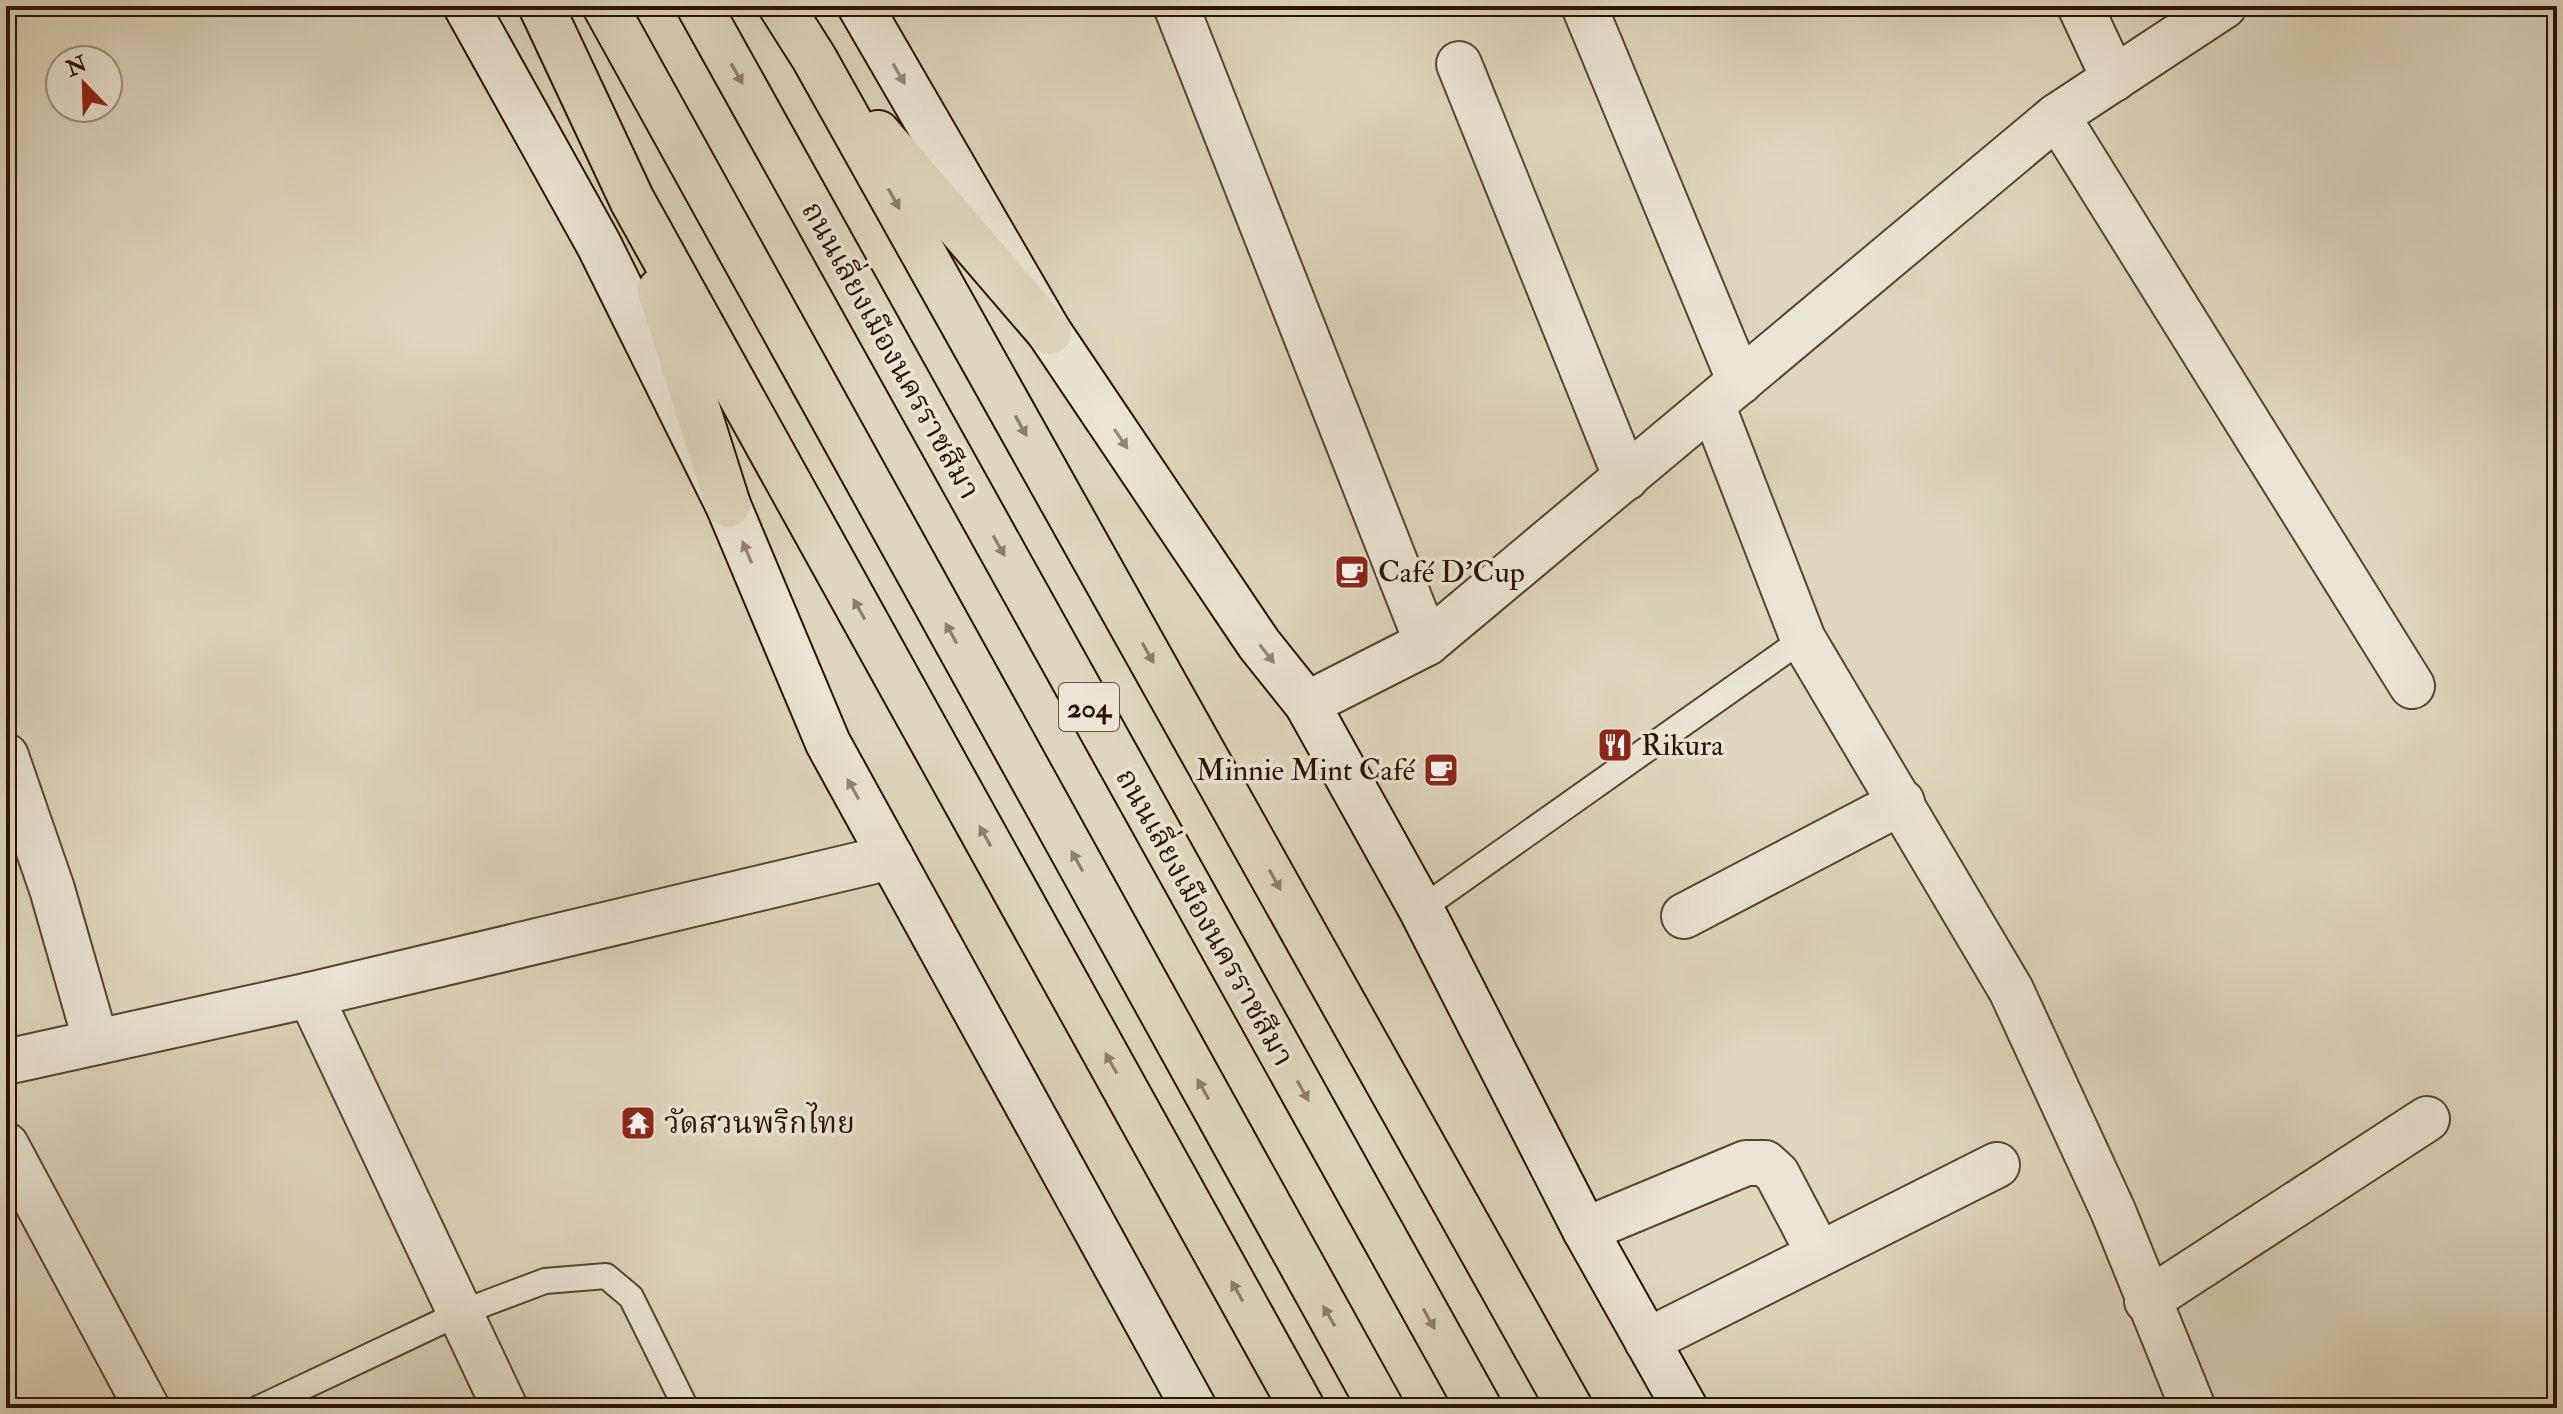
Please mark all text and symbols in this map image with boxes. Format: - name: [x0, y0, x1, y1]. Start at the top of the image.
- north arrow: [44, 44, 124, 124]
- text: N: [61, 50, 91, 84]
- one-way arrow: [892, 62, 906, 85]
- one-way arrow: [730, 63, 744, 85]
- one-way arrow: [886, 188, 900, 210]
- street label: ถนนเลี่ยงเมืองนครราชสีมา: [793, 193, 991, 506]
- one-way arrow: [1013, 415, 1027, 437]
- one-way arrow: [1113, 429, 1128, 450]
- one-way arrow: [992, 535, 1006, 557]
- one-way arrow: [741, 540, 754, 563]
- cafe icon: Café D'Cup: [1333, 553, 1371, 591]
- place label: Café D'Cup: [1378, 554, 1525, 591]
- one-way arrow: [852, 597, 866, 620]
- one-way arrow: [944, 622, 958, 645]
- one-way arrow: [1140, 642, 1154, 664]
- one-way arrow: [1259, 644, 1275, 664]
- road number: 204: [1059, 683, 1119, 731]
- restaurant icon: Rikura: [1596, 726, 1634, 764]
- place label: Rikura: [1641, 727, 1724, 764]
- cafe icon: Minnie Mint Café: [1422, 751, 1460, 789]
- place label: Minnie Mint Café: [1196, 752, 1415, 789]
- street label: ถนนเลี่ยงเมืองนครราชสีมา: [1107, 760, 1305, 1073]
- one-way arrow: [846, 777, 860, 800]
- one-way arrow: [978, 825, 992, 847]
- one-way arrow: [1070, 850, 1084, 872]
- one-way arrow: [1267, 869, 1281, 891]
- one-way arrow: [1104, 1052, 1118, 1075]
- one-way arrow: [1196, 1077, 1209, 1100]
- one-way arrow: [1296, 1080, 1309, 1103]
- place label: วัดสวนพริกไทย: [664, 1102, 855, 1142]
- temple icon: วัดสวนพริกไทย: [619, 1104, 657, 1142]
- one-way arrow: [1230, 1280, 1244, 1302]
- one-way arrow: [1322, 1305, 1336, 1327]
- one-way arrow: [1422, 1307, 1436, 1330]

